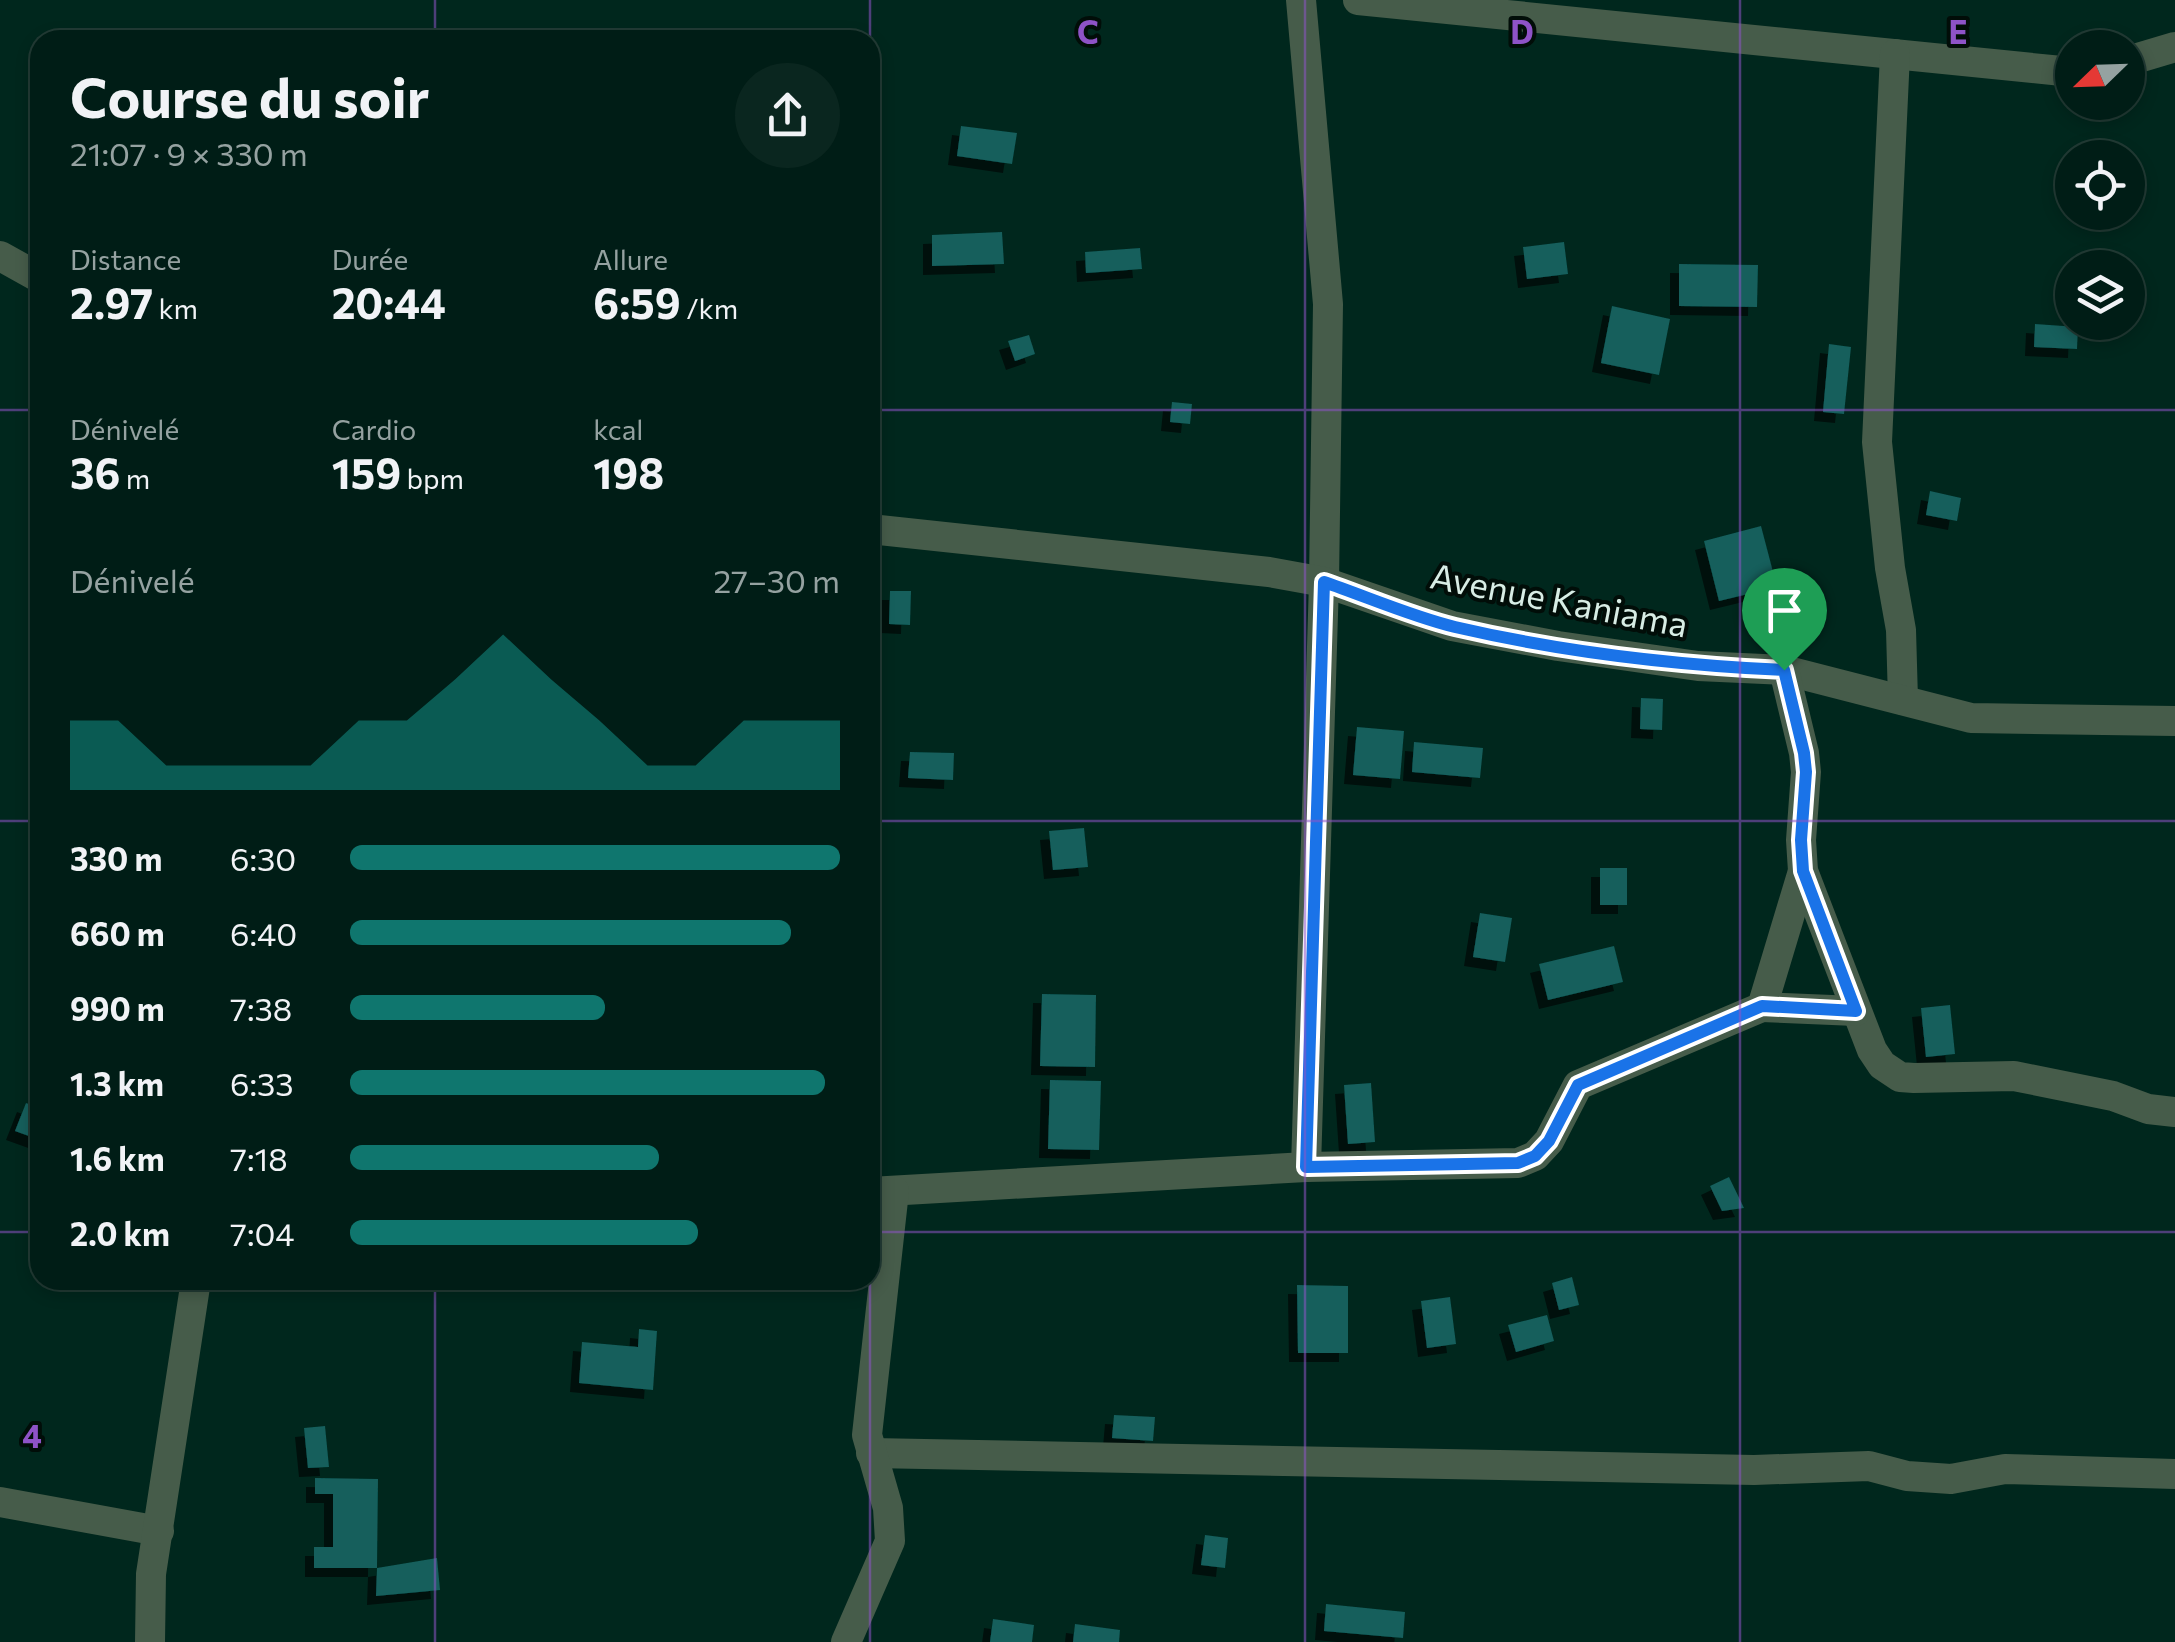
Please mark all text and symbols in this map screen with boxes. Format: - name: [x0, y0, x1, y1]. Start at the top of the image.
- text: C: [1077, 11, 1099, 51]
- text: D: [1510, 11, 1534, 51]
- text: E: [1948, 11, 1968, 51]
- north arrow: [2055, 30, 2145, 120]
- map controls: [2055, 30, 2145, 340]
- text: Course du soir: [70, 62, 429, 129]
- button: share: [735, 63, 840, 168]
- text: 21:07 · 9 × 330 m: [70, 133, 308, 173]
- button: locate: [2055, 140, 2145, 230]
- text: Distance: [70, 242, 181, 276]
- text: Durée: [332, 242, 408, 276]
- text: Allure: [593, 242, 668, 276]
- button: layers: [2055, 250, 2145, 340]
- text: 2.97: [70, 276, 153, 328]
- text: 20:44: [332, 276, 446, 328]
- text: 6:59: [593, 276, 681, 328]
- text: km: [153, 291, 198, 325]
- text: /km: [681, 291, 738, 325]
- text: Dénivelé: [70, 412, 179, 446]
- text: Cardio: [332, 412, 416, 446]
- text: kcal: [593, 412, 643, 446]
- text: 36: [70, 446, 120, 498]
- text: 159: [332, 446, 401, 498]
- text: 198: [593, 446, 664, 498]
- text: m: [120, 461, 150, 495]
- text: bpm: [401, 461, 464, 495]
- street label: Avenue Kaniama: [1427, 553, 1692, 645]
- text: Dénivelé: [70, 560, 195, 600]
- text: 27–30 m: [713, 560, 840, 600]
- pin: [1742, 568, 1827, 671]
- icon: arrive: [1757, 583, 1812, 638]
- text: 330 m: [70, 838, 162, 878]
- text: 6:30: [230, 838, 296, 878]
- text: 660 m: [70, 913, 165, 953]
- text: 6:40: [230, 913, 297, 953]
- text: 990 m: [70, 988, 165, 1028]
- text: 7:38: [230, 988, 292, 1028]
- text: 1.3 km: [70, 1063, 164, 1103]
- text: 6:33: [230, 1063, 293, 1103]
- text: 1.6 km: [70, 1138, 165, 1178]
- text: 7:18: [230, 1138, 288, 1178]
- text: 2.0 km: [70, 1213, 170, 1253]
- text: 7:04: [230, 1213, 295, 1253]
- text: 4: [22, 1415, 42, 1455]

